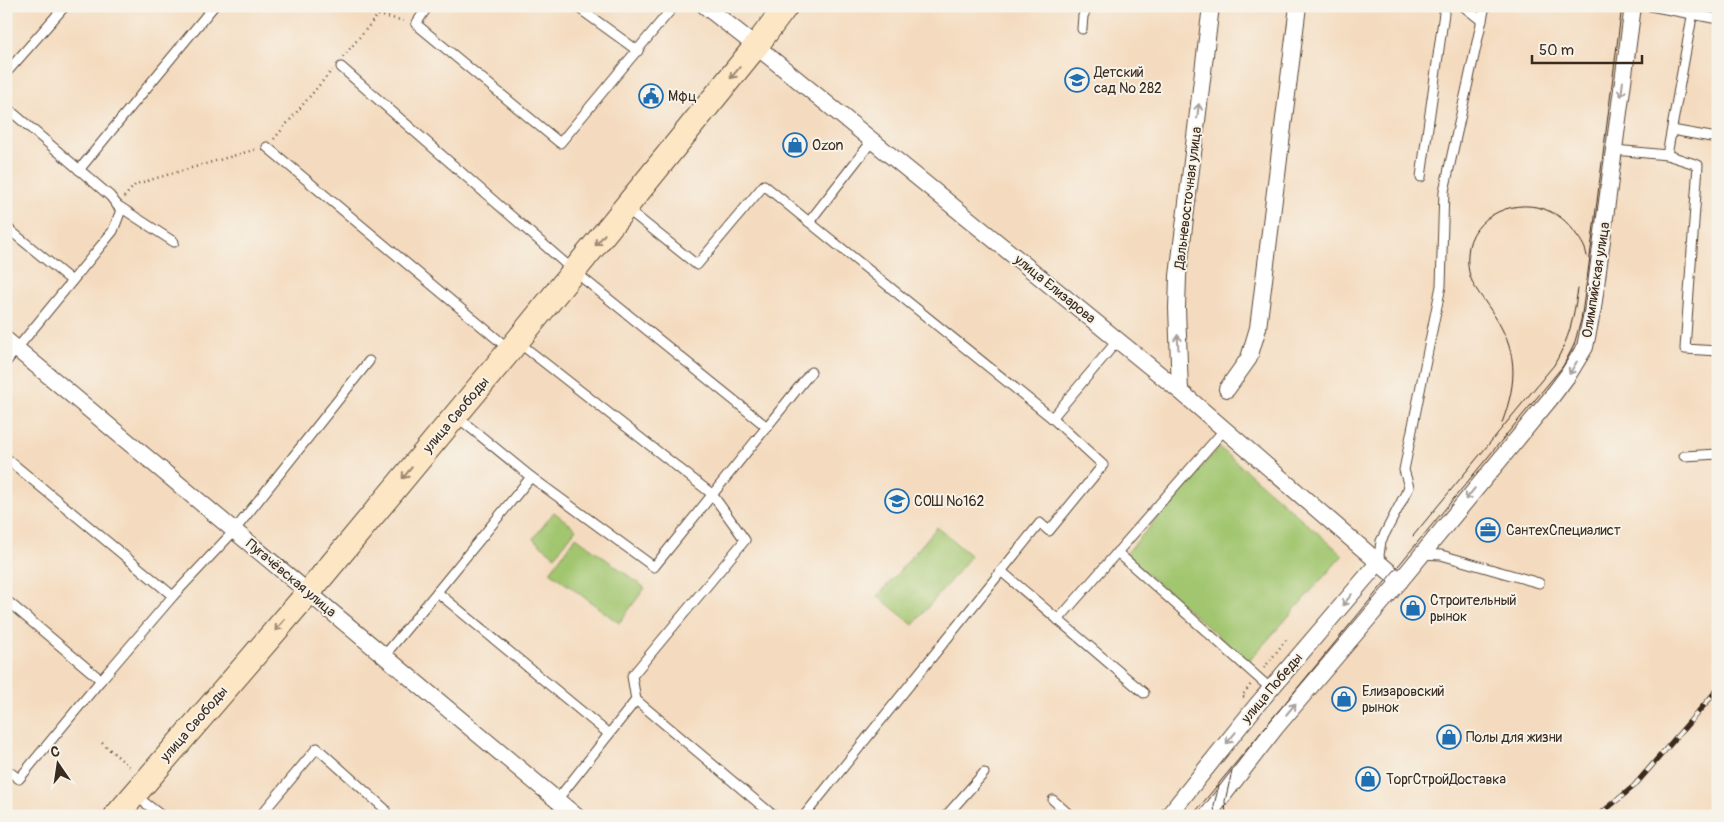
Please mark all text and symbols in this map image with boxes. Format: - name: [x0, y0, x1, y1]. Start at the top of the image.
- scale bar: [1532, 32, 1642, 64]
- text: 50 m: [1539, 41, 1574, 60]
- place label: Детский сад № 282: [1093, 64, 1162, 97]
- one-way arrow: [730, 66, 741, 79]
- school or university icon: Детский сад № 282: [1064, 67, 1090, 93]
- one-way arrow: [1617, 81, 1627, 97]
- public building icon: Мфц: [638, 83, 664, 109]
- place label: Мфц: [668, 88, 697, 105]
- one-way arrow: [1194, 103, 1204, 119]
- street label: Дальневосточная улица: [1171, 126, 1205, 271]
- shop icon: Ozon: [782, 132, 808, 158]
- place label: Ozon: [812, 137, 844, 154]
- street label: Олимпийская улица: [1578, 221, 1614, 339]
- one-way arrow: [594, 233, 605, 246]
- street label: улица Елизарова: [1010, 250, 1099, 327]
- one-way arrow: [1174, 335, 1183, 351]
- one-way arrow: [1567, 361, 1577, 375]
- street label: улица Свободы: [419, 374, 493, 457]
- one-way arrow: [402, 467, 413, 480]
- one-way arrow: [1465, 487, 1476, 500]
- school or university icon: СОШ №162: [884, 488, 910, 514]
- place label: СОШ №162: [914, 493, 985, 510]
- office icon: СантехСпециалист: [1475, 517, 1501, 543]
- place label: СантехСпециалист: [1506, 522, 1621, 539]
- street label: Пугачёвская улица: [242, 535, 340, 621]
- place label: Строительный рынок: [1430, 592, 1516, 625]
- one-way arrow: [1341, 593, 1352, 606]
- shop icon: Строительный рынок: [1400, 595, 1426, 621]
- one-way arrow: [275, 618, 286, 631]
- street label: улица Победы: [1237, 650, 1306, 727]
- street label: улица Свободы: [156, 683, 231, 766]
- place label: Елизаровский рынок: [1362, 683, 1444, 716]
- shop icon: Елизаровский рынок: [1331, 686, 1357, 712]
- one-way arrow: [1286, 702, 1297, 715]
- shop icon: Полы для жизни: [1436, 724, 1462, 750]
- place label: Полы для жизни: [1466, 729, 1562, 746]
- one-way arrow: [1225, 731, 1236, 744]
- north arrow: [32, 740, 82, 790]
- text: С: [49, 742, 62, 761]
- shop icon: ТоргСтройДоставка: [1355, 766, 1381, 792]
- place label: ТоргСтройДоставка: [1386, 771, 1506, 788]

